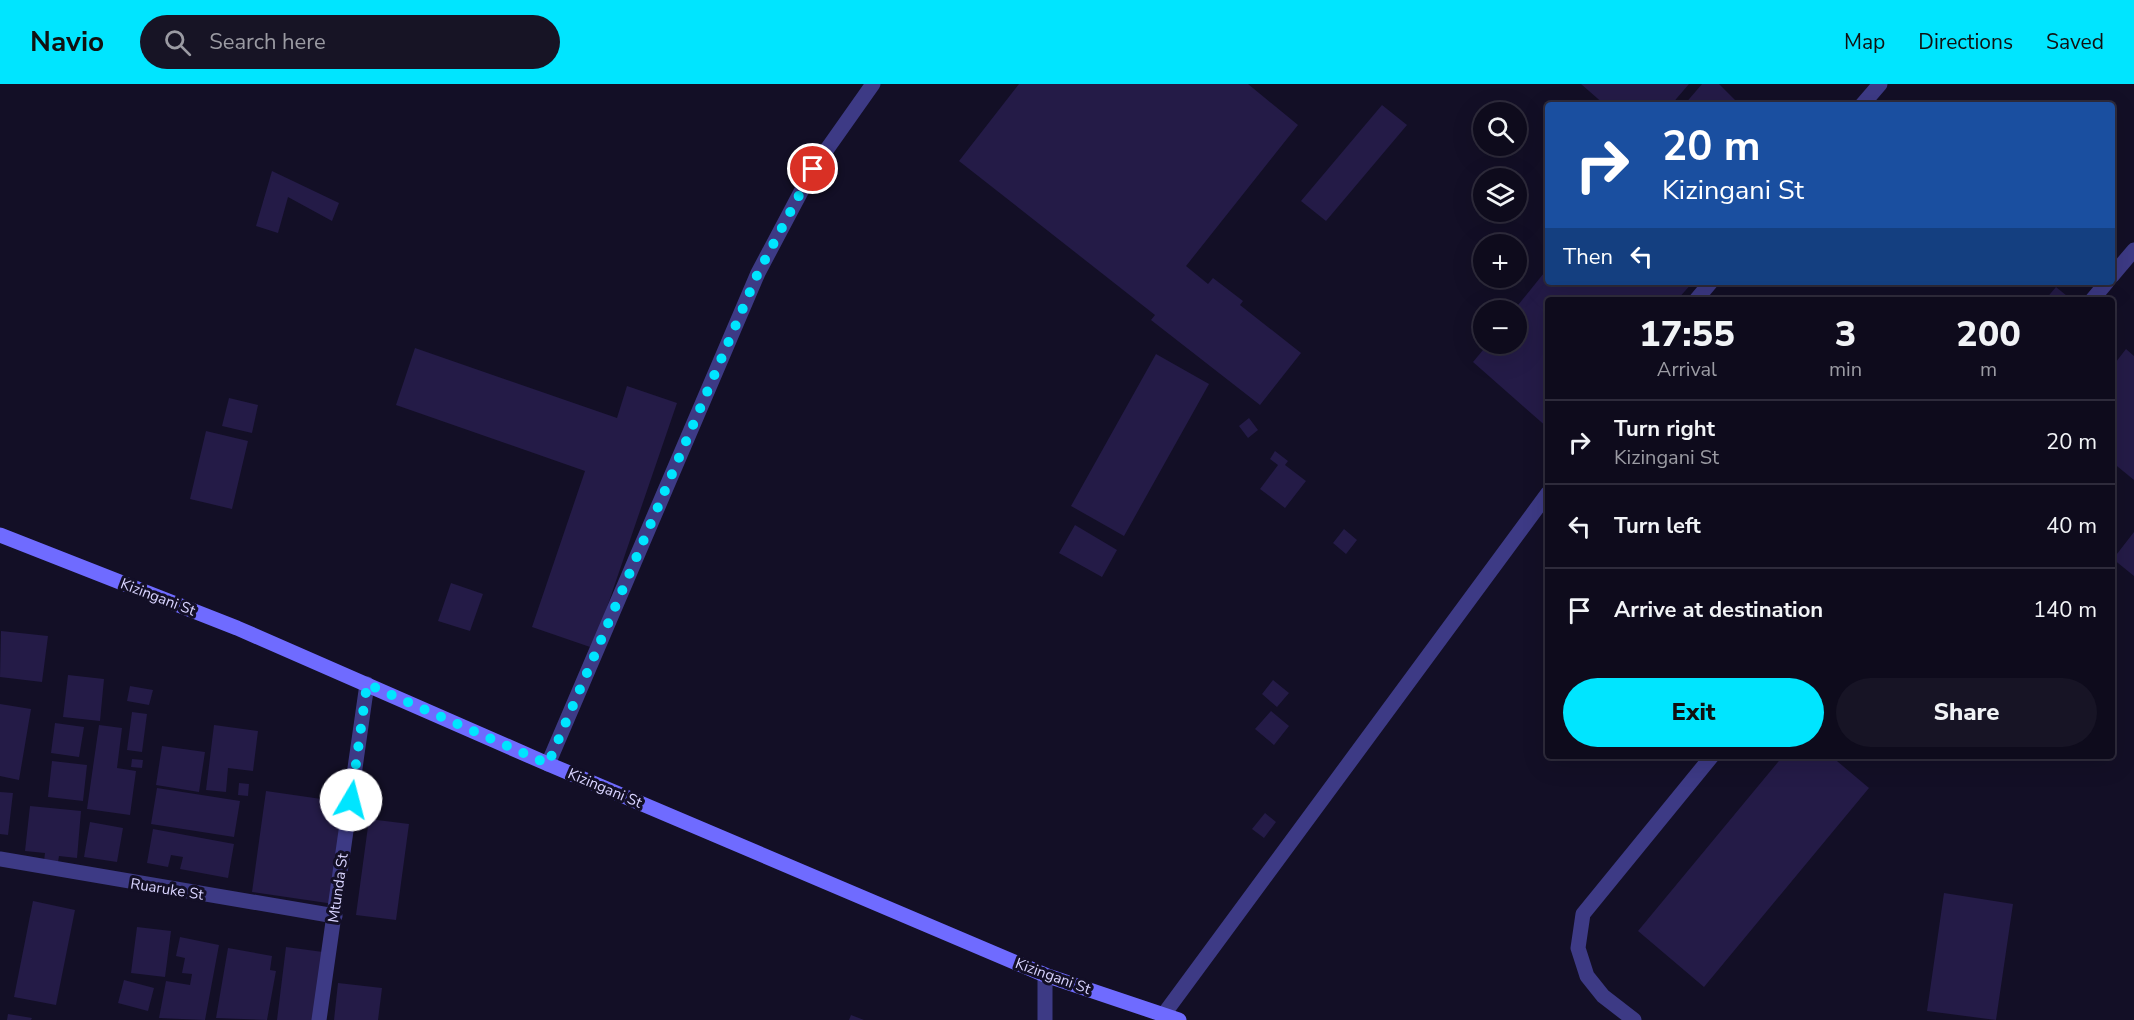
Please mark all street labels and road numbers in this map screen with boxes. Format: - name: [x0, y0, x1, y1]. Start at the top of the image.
- street label: Kizingani St: [118, 574, 199, 621]
- street label: Kizingani St: [565, 763, 646, 813]
- street label: Mtunda St: [323, 851, 353, 924]
- street label: Ruaruke St: [129, 873, 206, 905]
- street label: Kizingani St: [1013, 953, 1094, 999]

